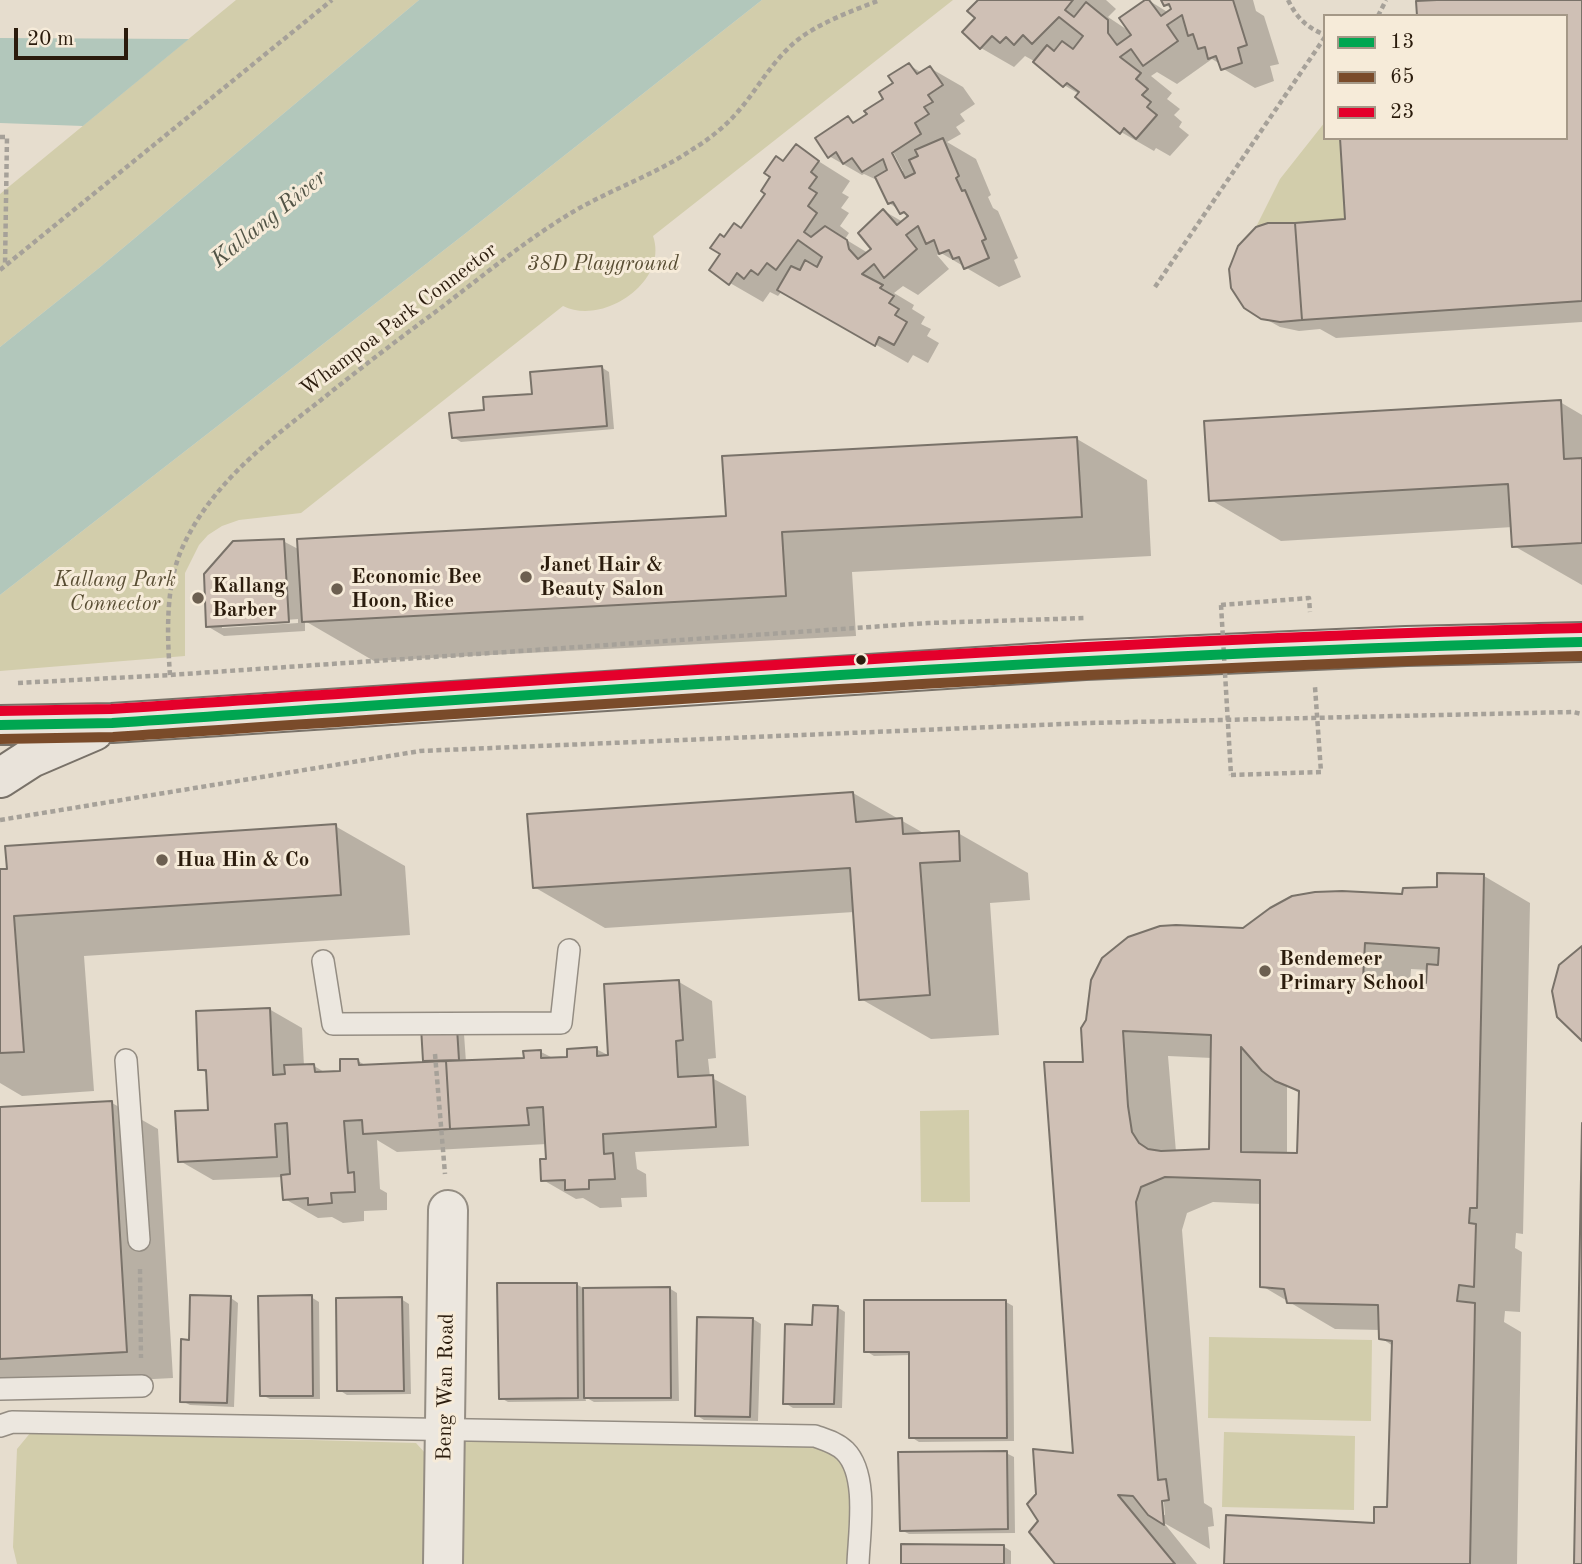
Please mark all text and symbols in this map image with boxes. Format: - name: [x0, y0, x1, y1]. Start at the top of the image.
- scale bar: [18, 14, 131, 58]
- legend: [1323, 14, 1568, 140]
- text: 20 m: [27, 29, 74, 50]
- text: 13: [1390, 32, 1414, 53]
- text: 65: [1390, 67, 1414, 88]
- text: 23: [1390, 102, 1414, 123]
- water label: Kallang River: [206, 164, 332, 274]
- street label: Whampoa Park Connector: [296, 238, 502, 402]
- park label: 38D Playground: [527, 251, 679, 277]
- place label: Janet Hair & Beauty Salon: [540, 552, 664, 602]
- place label: Economic Bee Hoon, Rice: [351, 564, 482, 614]
- park label: Kallang Park Connector: [54, 567, 176, 617]
- marker: Janet Hair & Beauty Salon: [518, 569, 534, 585]
- place label: Kallang Barber: [212, 573, 286, 623]
- marker: Economic Bee Hoon, Rice: [329, 581, 345, 597]
- marker: Kallang Barber: [190, 590, 206, 606]
- unlabelled marker: [854, 653, 868, 667]
- place label: Hua Hin & Co: [176, 847, 309, 873]
- marker: Hua Hin & Co: [154, 852, 170, 868]
- place label: Bendemeer Primary School: [1279, 946, 1425, 996]
- marker: Bendemeer Primary School: [1257, 963, 1273, 979]
- street label: Beng Wan Road: [432, 1313, 460, 1461]

